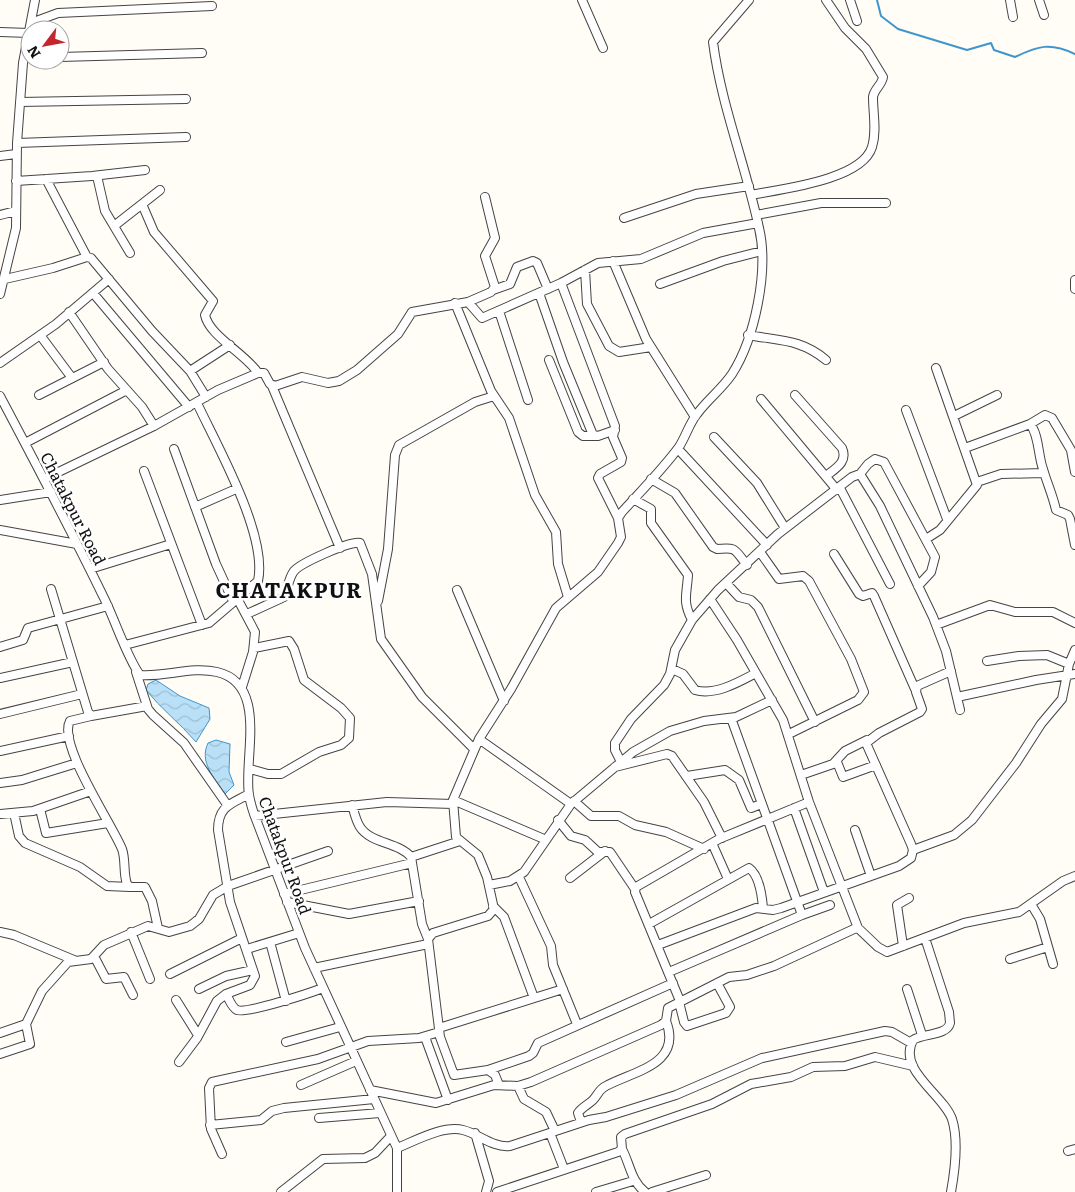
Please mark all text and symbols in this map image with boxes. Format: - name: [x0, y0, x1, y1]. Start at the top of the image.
- north arrow: [20, 20, 70, 70]
- text: N: [21, 42, 45, 63]
- street label: Chatakpur Road: [35, 447, 113, 569]
- district label: CHATAKPUR: [215, 573, 363, 604]
- street label: Chatakpur Road: [254, 793, 319, 917]

